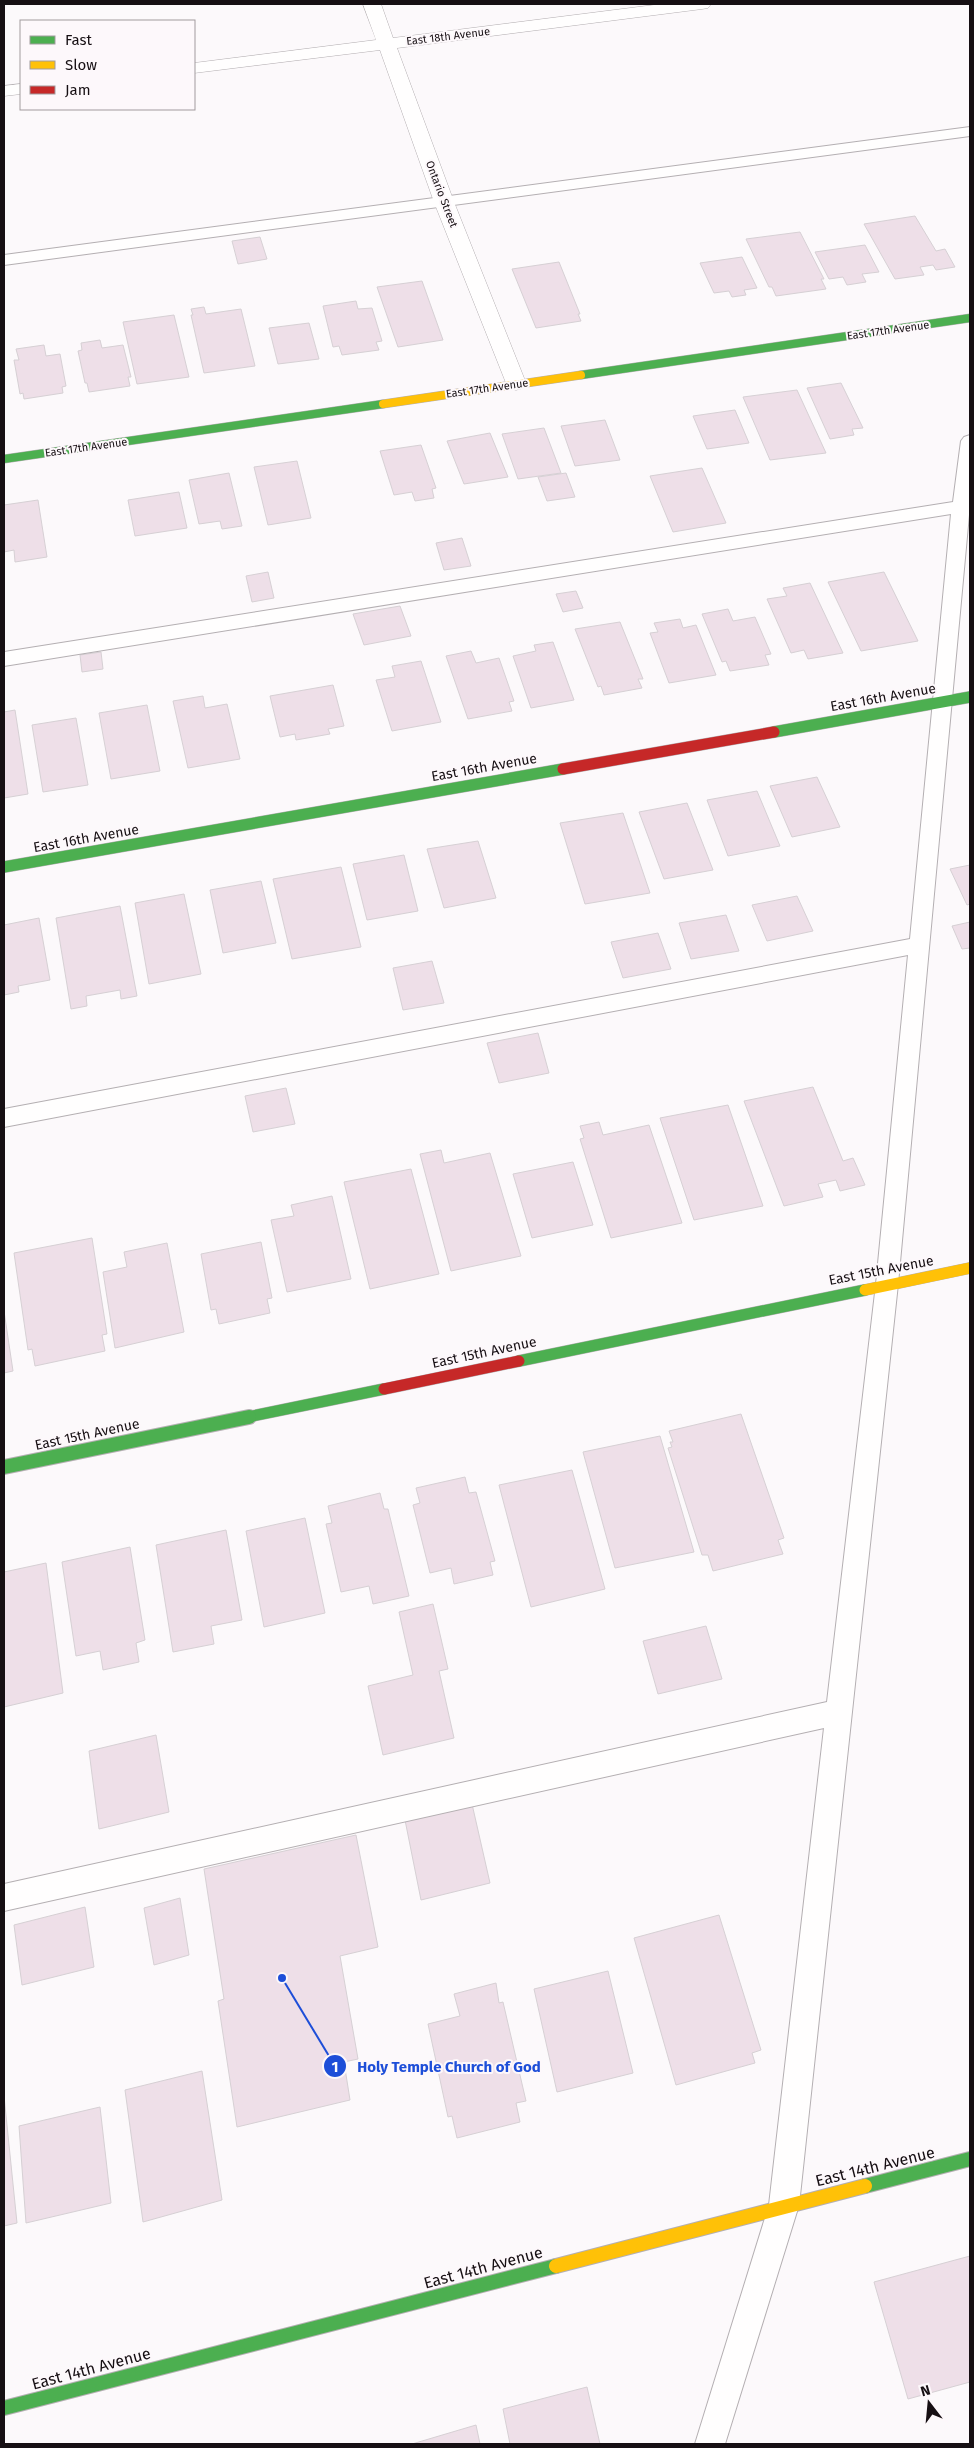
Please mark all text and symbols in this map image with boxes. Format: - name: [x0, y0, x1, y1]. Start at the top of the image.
- legend: [20, 20, 195, 110]
- street label: East 18th Avenue: [405, 25, 491, 48]
- text: Fast: [65, 31, 92, 49]
- text: Slow: [65, 56, 97, 74]
- text: Jam: [65, 81, 91, 99]
- street label: Ontario Street: [423, 159, 460, 229]
- street label: East 17th Avenue: [846, 318, 930, 343]
- street label: East 17th Avenue: [445, 376, 529, 401]
- street label: East 17th Avenue: [44, 435, 128, 460]
- street label: East 16th Avenue: [829, 680, 937, 715]
- street label: East 16th Avenue: [430, 750, 538, 785]
- street label: East 16th Avenue: [32, 821, 140, 856]
- street label: East 15th Avenue: [827, 1252, 935, 1289]
- street label: East 15th Avenue: [430, 1333, 538, 1372]
- street label: East 15th Avenue: [33, 1415, 141, 1454]
- callout: Holy Temple Church of God: [322, 2051, 551, 2081]
- text: 1: [332, 2058, 338, 2076]
- text: Holy Temple Church of God: [357, 2058, 541, 2076]
- street label: East 14th Avenue: [813, 2142, 937, 2191]
- street label: East 14th Avenue: [422, 2242, 545, 2292]
- street label: East 14th Avenue: [30, 2343, 153, 2393]
- north arrow: [904, 2378, 954, 2428]
- text: N: [919, 2382, 932, 2400]

